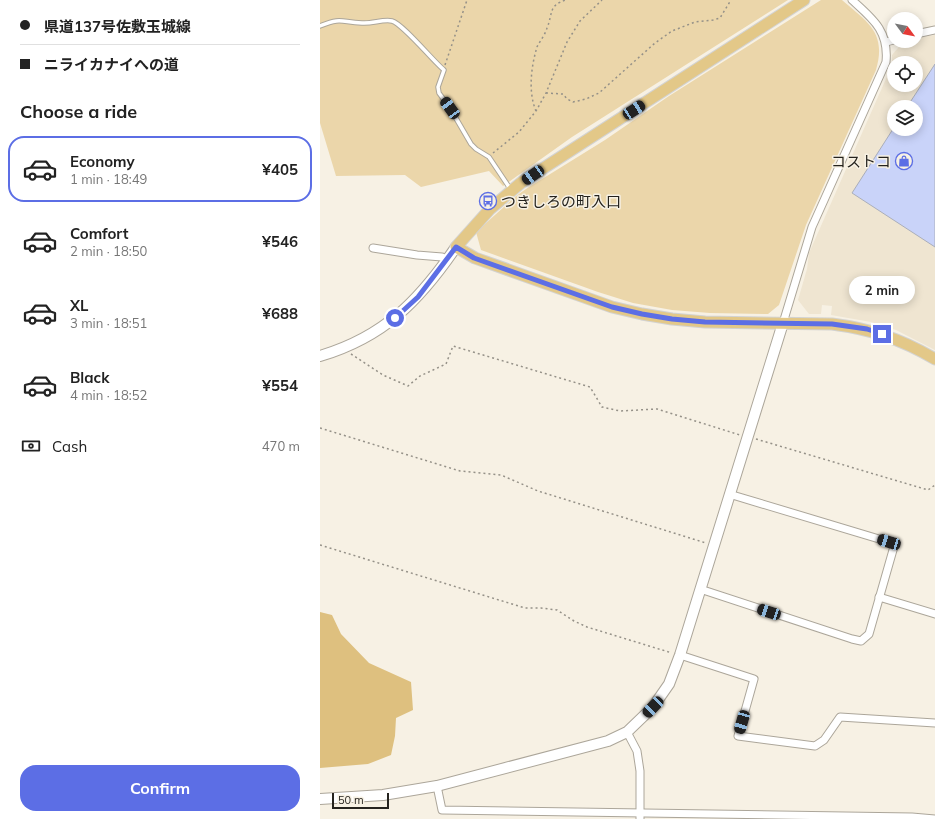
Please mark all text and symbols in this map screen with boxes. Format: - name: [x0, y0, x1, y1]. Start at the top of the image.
- north arrow: [887, 12, 923, 48]
- map controls: [887, 12, 923, 136]
- text: 県道137号佐敷玉城線: [44, 17, 191, 36]
- text: ニライカナイへの道: [44, 55, 179, 74]
- button: locate: [887, 56, 923, 92]
- car: [438, 95, 462, 121]
- car: [621, 98, 647, 122]
- text: Choose a ride: [20, 100, 137, 123]
- button: layers: [887, 100, 923, 136]
- icon: car: [22, 151, 58, 187]
- shop icon: コストコ: [894, 151, 914, 171]
- text: Economy: [70, 152, 135, 171]
- place label: コストコ: [831, 152, 891, 171]
- text: ¥405: [262, 160, 298, 179]
- car: [520, 163, 546, 187]
- text: 1 min · 18:49: [70, 171, 147, 187]
- bus stop icon: つきしろの町入口: [478, 191, 498, 211]
- place label: つきしろの町入口: [501, 192, 621, 211]
- icon: car: [22, 223, 58, 259]
- text: Comfort: [70, 224, 128, 243]
- text: ¥546: [262, 232, 298, 251]
- text: 2 min · 18:50: [70, 243, 147, 259]
- callout: 2 min: [849, 276, 915, 304]
- text: 2 min: [865, 282, 899, 298]
- icon: car: [22, 295, 58, 331]
- text: XL: [70, 296, 88, 315]
- text: ¥688: [262, 304, 298, 323]
- route start: [386, 309, 404, 327]
- text: 3 min · 18:51: [70, 315, 147, 331]
- route end: [873, 325, 891, 343]
- icon: car: [22, 367, 58, 403]
- text: Black: [70, 368, 109, 387]
- text: ¥554: [262, 376, 298, 395]
- text: 4 min · 18:52: [70, 387, 147, 403]
- icon: cash: [20, 435, 42, 457]
- text: Cash: [52, 437, 87, 456]
- text: 470 m: [262, 438, 300, 454]
- car: [876, 533, 902, 551]
- car: [756, 603, 782, 621]
- car: [640, 694, 666, 720]
- car: [733, 709, 751, 735]
- button: Confirm: [20, 765, 300, 811]
- scale bar: [332, 791, 389, 810]
- text: 50 m: [338, 793, 364, 807]

